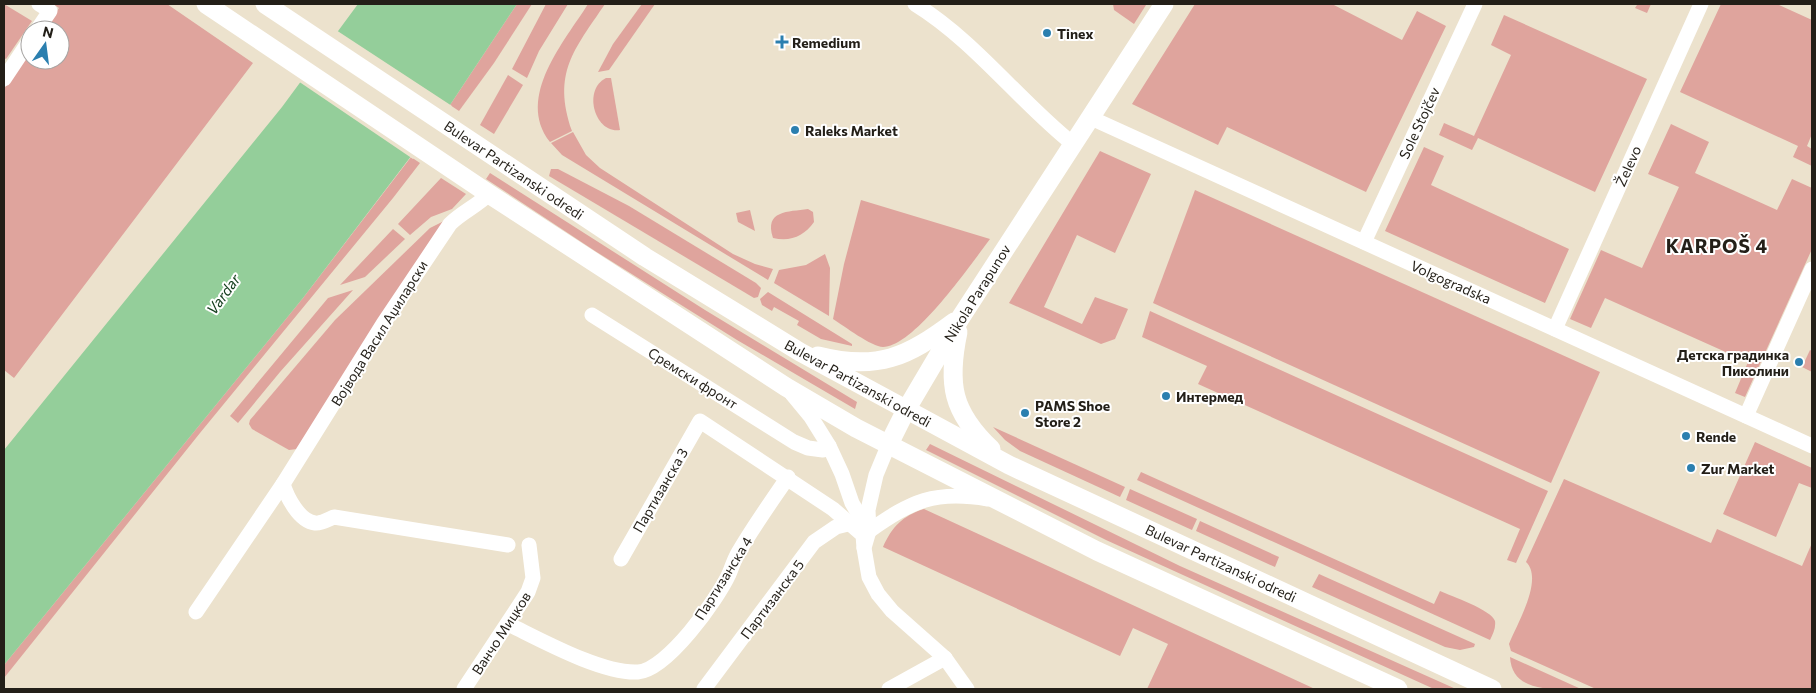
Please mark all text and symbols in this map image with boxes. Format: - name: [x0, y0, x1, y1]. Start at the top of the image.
- north arrow: [20, 20, 70, 70]
- text: N: [41, 22, 55, 41]
- place label: Tinex: [1057, 25, 1093, 42]
- marker: Tinex: [1041, 27, 1053, 39]
- place label: Remedium: [792, 34, 860, 51]
- marker: Remedium: [776, 36, 788, 48]
- street label: Sole Stojčev: [1395, 84, 1443, 162]
- street label: Bulevar Partizanski odredi: [441, 117, 587, 223]
- place label: Raleks Market: [805, 122, 898, 139]
- marker: Raleks Market: [789, 124, 801, 136]
- street label: Želevo: [1612, 143, 1644, 189]
- district label: KARPOŠ 4: [1666, 234, 1768, 257]
- street label: Nikola Parapunov: [940, 241, 1014, 345]
- street label: Војвода Васил Аџиларски: [327, 257, 431, 409]
- street label: Volgogradska: [1408, 257, 1494, 307]
- water label: Vardar: [202, 269, 244, 318]
- street label: Bulevar Partizanski odredi: [782, 336, 934, 430]
- street label: Сремски фронт: [645, 344, 741, 413]
- place label: Детска градинка Пиколини: [1677, 346, 1789, 379]
- marker: Детска градинка Пиколини: [1793, 356, 1805, 368]
- place label: Интермед: [1176, 388, 1244, 405]
- marker: Интермед: [1160, 390, 1172, 402]
- place label: PAMS Shoe Store 2: [1035, 397, 1110, 430]
- marker: PAMS Shoe Store 2: [1019, 407, 1031, 419]
- place label: Rende: [1696, 428, 1736, 445]
- marker: Rende: [1680, 430, 1692, 442]
- street label: Партизанска 3: [629, 445, 691, 535]
- place label: Zur Market: [1701, 460, 1775, 477]
- marker: Zur Market: [1685, 462, 1697, 474]
- street label: Bulevar Partizanski odredi: [1143, 520, 1299, 606]
- street label: Партизанска 4: [691, 533, 756, 623]
- street label: Партизанска 5: [737, 556, 807, 642]
- street label: Ванчо Мицков: [468, 588, 534, 678]

